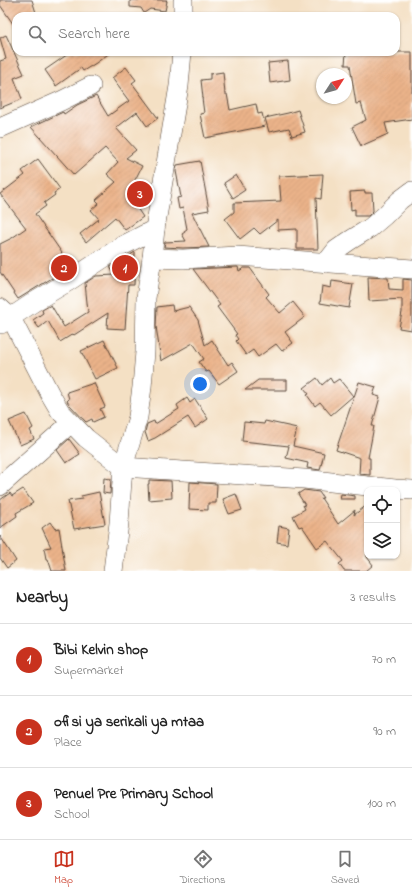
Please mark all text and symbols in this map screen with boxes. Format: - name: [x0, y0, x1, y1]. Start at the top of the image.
- search box: [12, 12, 400, 56]
- icon: search: [26, 23, 48, 45]
- text: Search here: [58, 23, 130, 45]
- north arrow: [316, 68, 352, 104]
- pin: 3: [127, 179, 153, 209]
- pin: 2: [51, 253, 77, 283]
- pin: 1: [112, 253, 138, 283]
- your location: [190, 374, 210, 394]
- map controls: [364, 487, 400, 559]
- button: locate: [364, 487, 400, 523]
- button: layers: [364, 523, 400, 559]
- text: Nearby: [16, 585, 68, 610]
- text: 3 results: [350, 588, 396, 607]
- text: Bibi Kelvin shop: [54, 639, 148, 661]
- text: 1: [27, 650, 31, 669]
- text: 70 m: [372, 650, 396, 669]
- text: Supermarket: [54, 661, 124, 680]
- text: ofisi ya serikali ya mtaa: [54, 711, 204, 733]
- text: 2: [26, 722, 32, 741]
- text: 90 m: [373, 722, 396, 741]
- text: Place: [54, 733, 82, 752]
- text: Penuel Pre Primary School: [54, 783, 213, 805]
- text: 3: [26, 794, 32, 813]
- text: 100 m: [367, 794, 396, 813]
- text: School: [54, 805, 90, 824]
- tab: Map: [53, 848, 75, 888]
- tab: Directions: [180, 848, 225, 888]
- tab: Saved: [331, 848, 359, 888]

